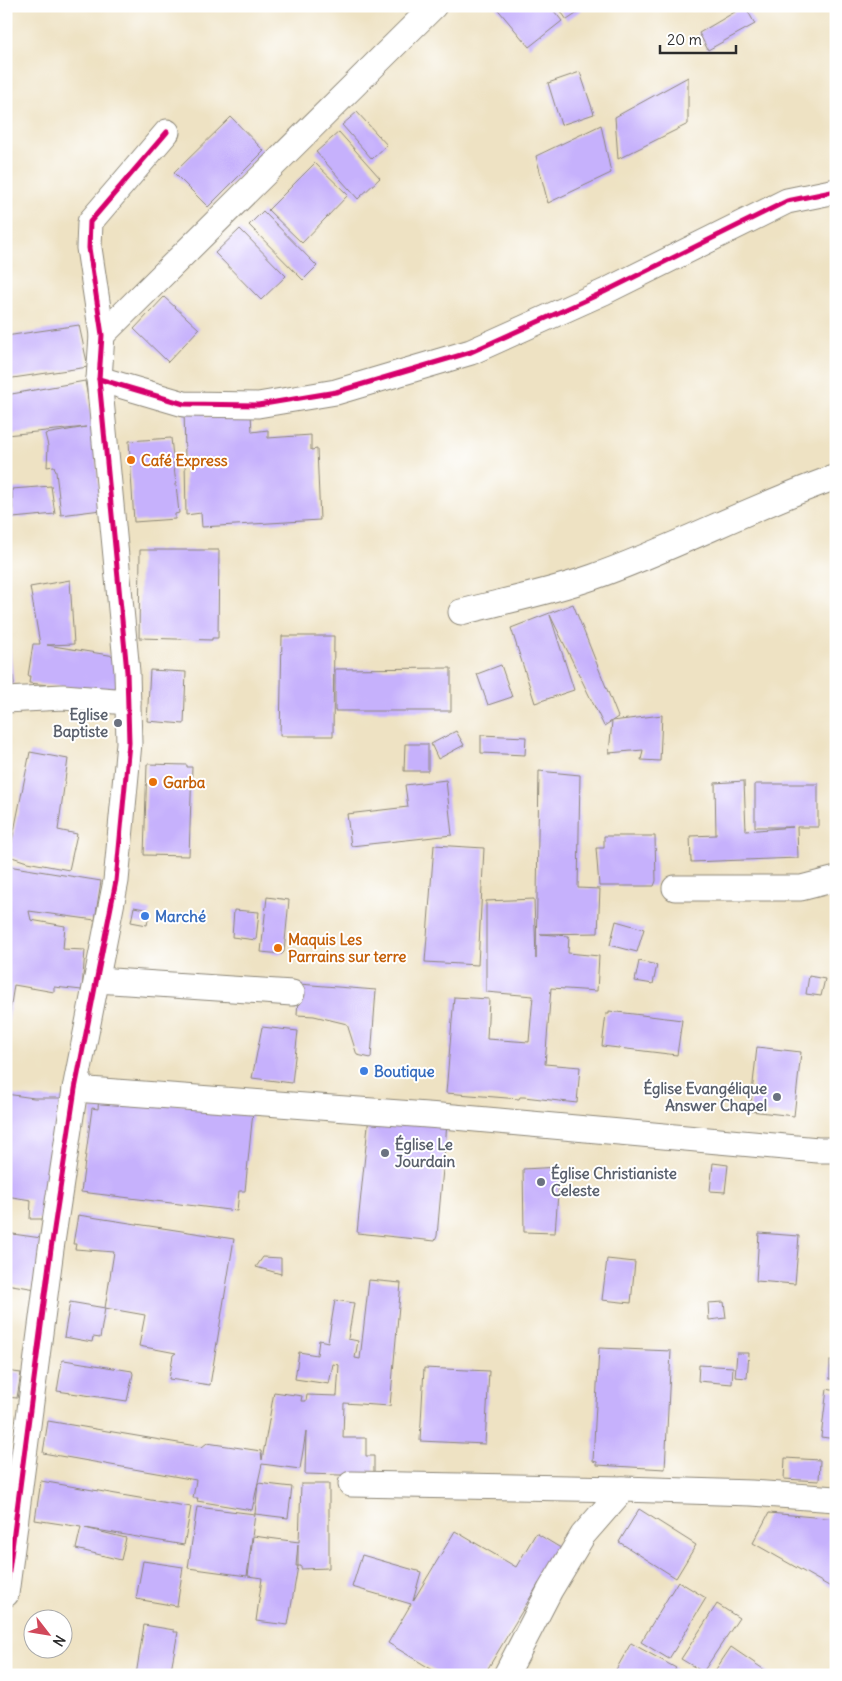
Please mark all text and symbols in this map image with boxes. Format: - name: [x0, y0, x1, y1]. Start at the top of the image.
- scale bar: [660, 22, 736, 54]
- text: 20 m: [667, 30, 702, 49]
- place label: Café Express: [141, 451, 228, 471]
- marker: Café Express: [125, 454, 137, 466]
- place label: Eglise Baptiste: [53, 705, 108, 742]
- marker: Eglise Baptiste: [112, 717, 124, 729]
- place label: Garba: [163, 773, 206, 792]
- marker: Garba: [147, 776, 159, 788]
- place label: Marché: [155, 907, 206, 926]
- marker: Marché: [139, 910, 151, 922]
- place label: Maquis Les Parrains sur terre: [288, 930, 406, 966]
- marker: Maquis Les Parrains sur terre: [272, 942, 284, 954]
- place label: Boutique: [374, 1062, 435, 1082]
- marker: Boutique: [358, 1065, 370, 1077]
- place label: Église Evangélique Answer Chapel: [644, 1078, 767, 1116]
- marker: Église Evangélique Answer Chapel: [771, 1091, 783, 1103]
- place label: Église Le Jourdain: [395, 1134, 455, 1171]
- marker: Église Le Jourdain: [379, 1147, 391, 1159]
- place label: Église Christianiste Celeste: [551, 1163, 677, 1200]
- marker: Église Christianiste Celeste: [535, 1176, 547, 1188]
- north arrow: [22, 1608, 72, 1658]
- text: N: [49, 1632, 69, 1649]

